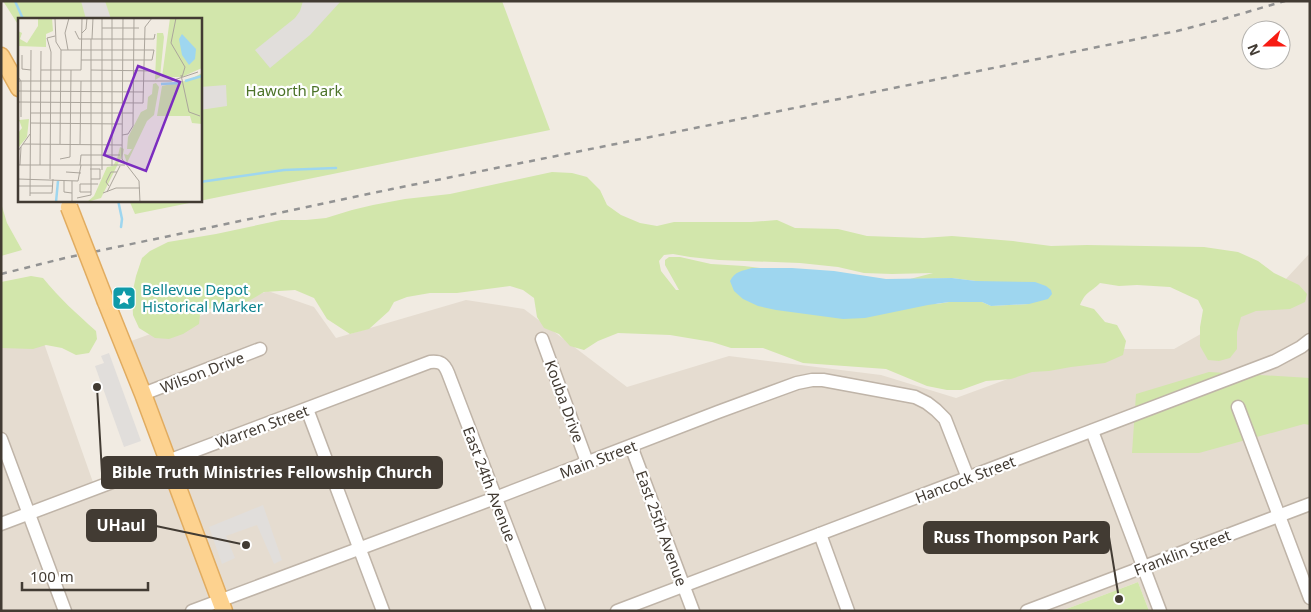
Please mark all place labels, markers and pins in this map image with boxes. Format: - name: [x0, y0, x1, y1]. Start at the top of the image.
- place label: Bellevue Depot Historical Marker: [142, 279, 263, 316]
- place icon: Bellevue Depot Historical Marker: [111, 285, 137, 311]
- callout: Bible Truth Ministries Fellowship Church: [102, 457, 442, 488]
- callout: UHaul: [87, 510, 156, 541]
- callout: Russ Thompson Park: [924, 522, 1109, 553]

